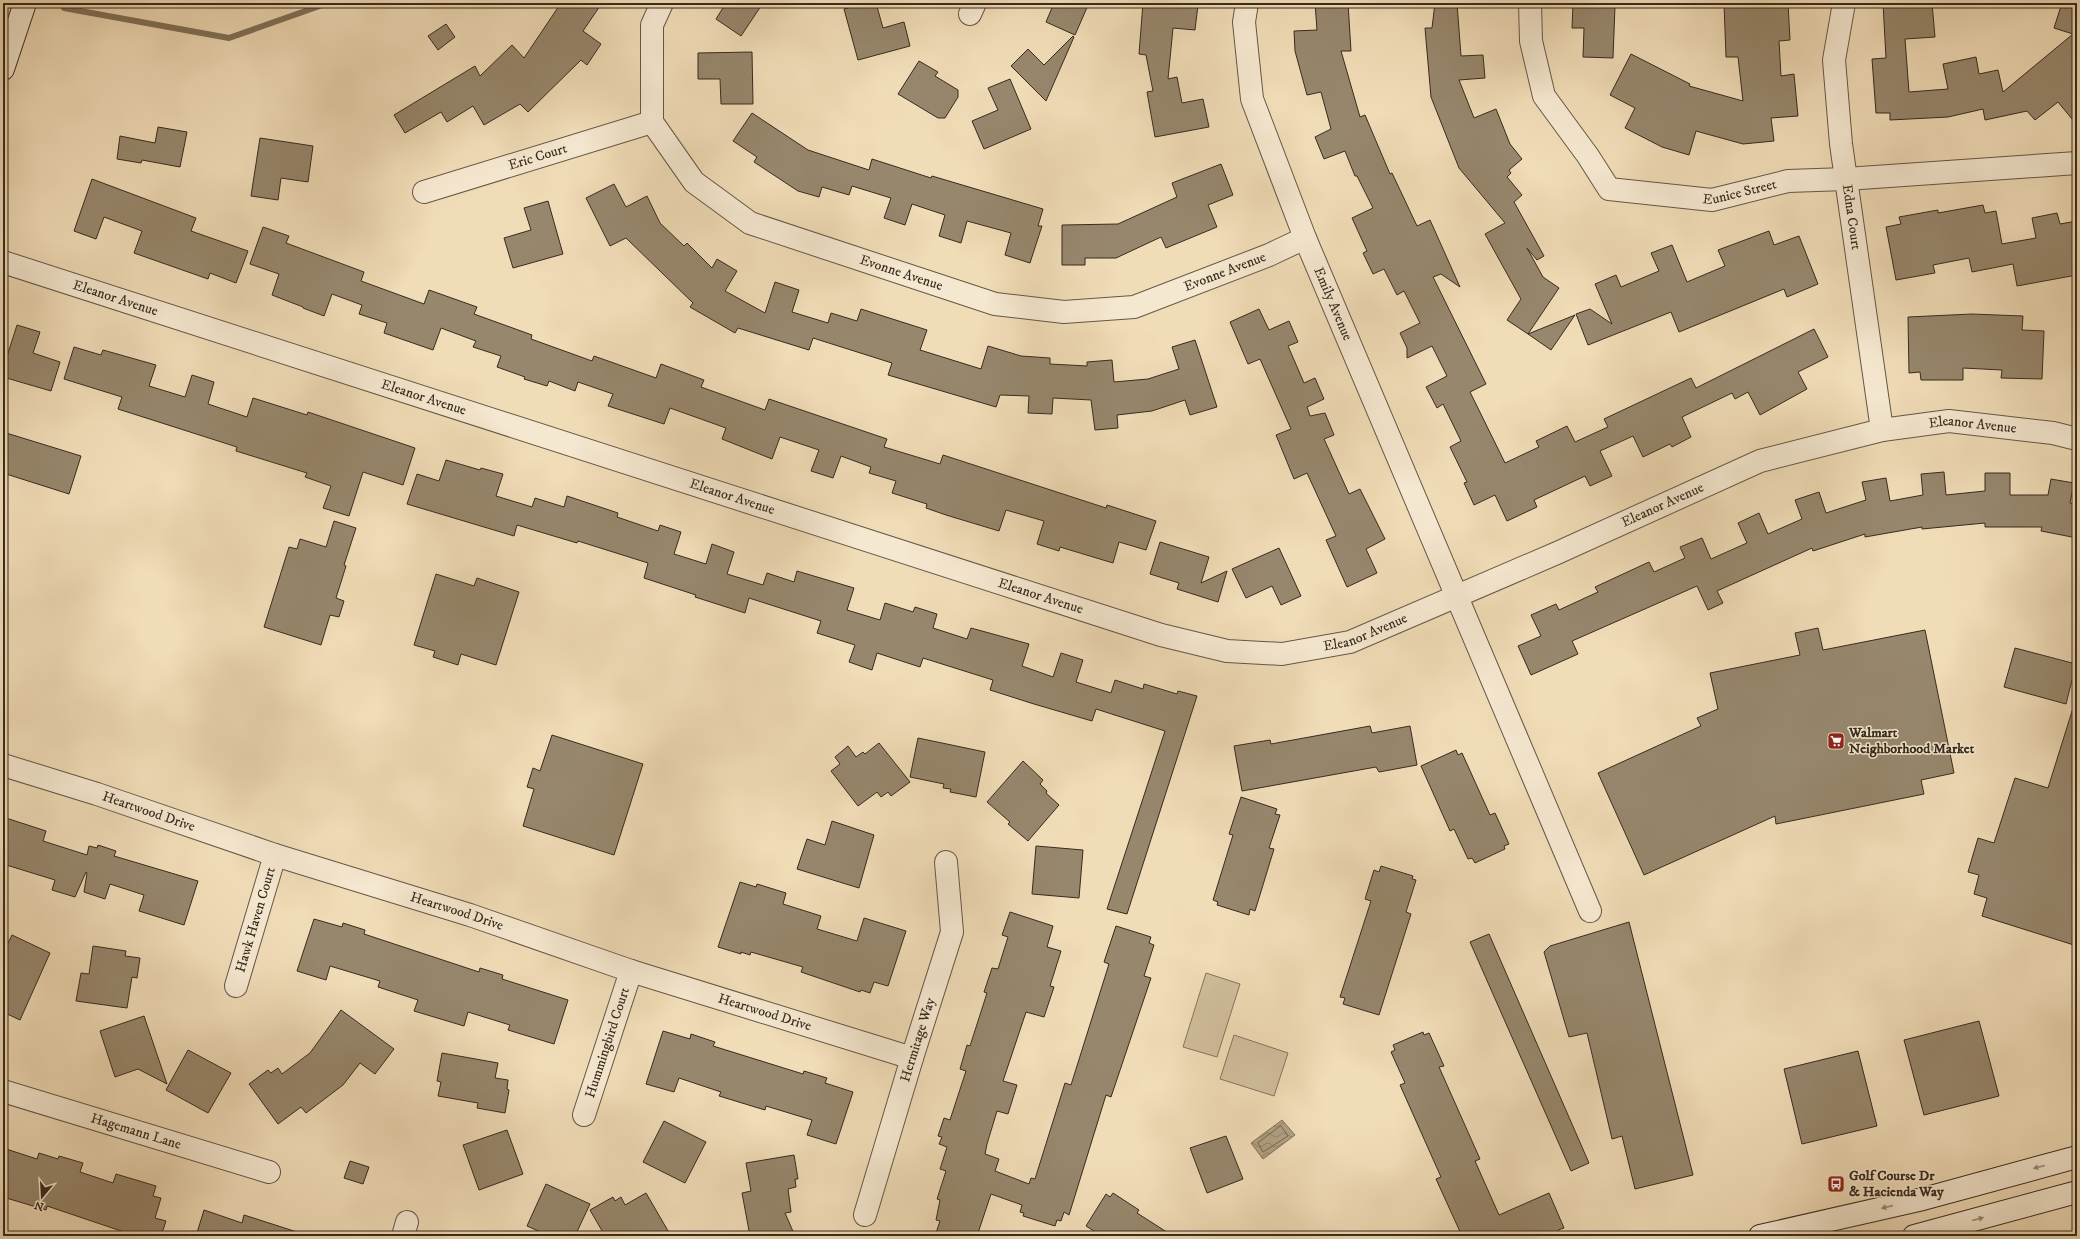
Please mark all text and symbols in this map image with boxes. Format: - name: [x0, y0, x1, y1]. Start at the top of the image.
- street label: Eric Court: [506, 139, 570, 175]
- street label: Eunice Street: [1702, 175, 1779, 209]
- street label: Edna Court: [1838, 183, 1865, 251]
- street label: Evonne Avenue: [1181, 248, 1269, 296]
- street label: Evonne Avenue: [857, 251, 945, 295]
- street label: Emily Avenue: [1309, 264, 1357, 344]
- street label: Eleanor Avenue: [70, 276, 160, 320]
- street label: Eleanor Avenue: [379, 375, 469, 420]
- street label: Eleanor Avenue: [1927, 412, 2018, 438]
- street label: Eleanor Avenue: [687, 475, 777, 519]
- street label: Eleanor Avenue: [1619, 479, 1707, 532]
- street label: Eleanor Avenue: [996, 574, 1086, 618]
- street label: Eleanor Avenue: [1322, 609, 1410, 656]
- place label: Walmart Neighborhood Market: [1848, 724, 1975, 758]
- supermarket icon: Walmart Neighborhood Market: [1826, 731, 1846, 751]
- street label: Heartwood Drive: [100, 788, 198, 836]
- street label: Hawk Haven Court: [232, 865, 280, 975]
- street label: Heartwood Drive: [408, 888, 506, 935]
- street label: Hummingbird Court: [581, 985, 634, 1100]
- street label: Heartwood Drive: [716, 989, 814, 1035]
- street label: Hermitage Way: [896, 995, 940, 1084]
- street label: Hagemann Lane: [89, 1109, 184, 1154]
- one-way arrow: [2033, 1164, 2045, 1170]
- place label: Golf Course Dr & Hacienda Way: [1849, 1167, 1944, 1201]
- bus stop icon: Golf Course Dr & Hacienda Way: [1826, 1174, 1846, 1194]
- north arrow: [22, 1177, 62, 1217]
- text: N: [33, 1198, 46, 1214]
- one-way arrow: [1880, 1205, 1893, 1211]
- one-way arrow: [1973, 1216, 1985, 1222]

